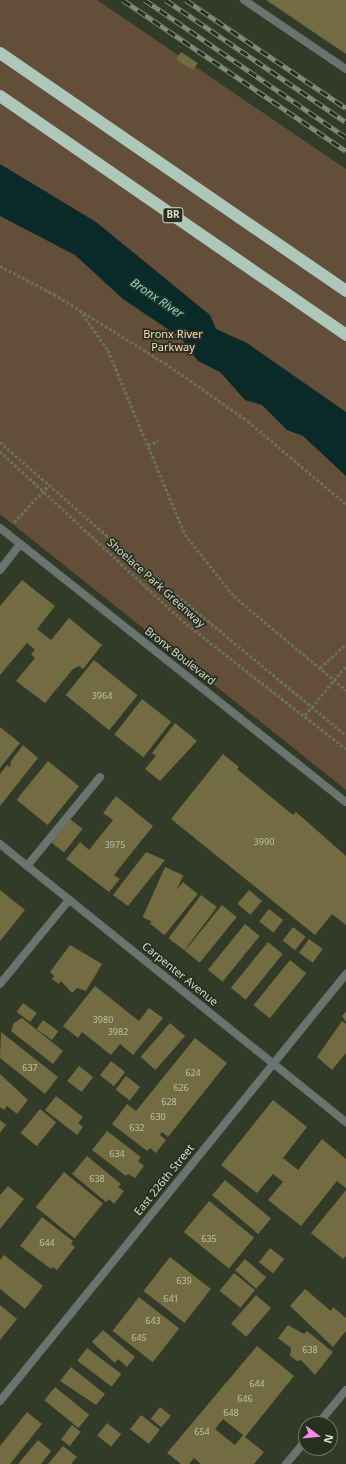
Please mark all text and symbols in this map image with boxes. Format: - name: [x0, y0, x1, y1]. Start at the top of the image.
- road number: BR: [162, 207, 184, 223]
- water label: Bronx River: [128, 275, 186, 321]
- park label: Bronx River Parkway: [143, 328, 203, 354]
- street label: Shoelace Park Greenway: [104, 536, 208, 630]
- street label: Bronx Boulevard: [142, 624, 218, 688]
- house number: 3964: [92, 691, 112, 701]
- house number: 3990: [254, 837, 274, 847]
- house number: 3975: [105, 840, 125, 850]
- street label: Carpenter Avenue: [139, 939, 221, 1009]
- house number: 3980: [93, 1015, 113, 1025]
- house number: 3982: [108, 1027, 128, 1037]
- house number: 637: [22, 1063, 38, 1073]
- house number: 624: [185, 1068, 201, 1078]
- house number: 626: [173, 1083, 189, 1093]
- house number: 628: [161, 1097, 177, 1107]
- house number: 630: [150, 1112, 166, 1122]
- house number: 632: [129, 1123, 145, 1133]
- street label: East 226th Street: [131, 1142, 197, 1218]
- house number: 634: [109, 1149, 125, 1159]
- house number: 638: [89, 1174, 105, 1184]
- house number: 635: [201, 1234, 217, 1244]
- house number: 644: [39, 1238, 55, 1248]
- house number: 639: [176, 1276, 192, 1286]
- house number: 641: [163, 1294, 179, 1304]
- house number: 643: [145, 1316, 161, 1326]
- house number: 645: [131, 1333, 147, 1343]
- house number: 638: [302, 1345, 318, 1355]
- house number: 644: [249, 1379, 265, 1389]
- house number: 646: [237, 1394, 253, 1404]
- house number: 648: [223, 1408, 239, 1418]
- north arrow: [298, 1416, 338, 1456]
- house number: 654: [194, 1427, 210, 1437]
- text: N: [321, 1433, 338, 1446]

